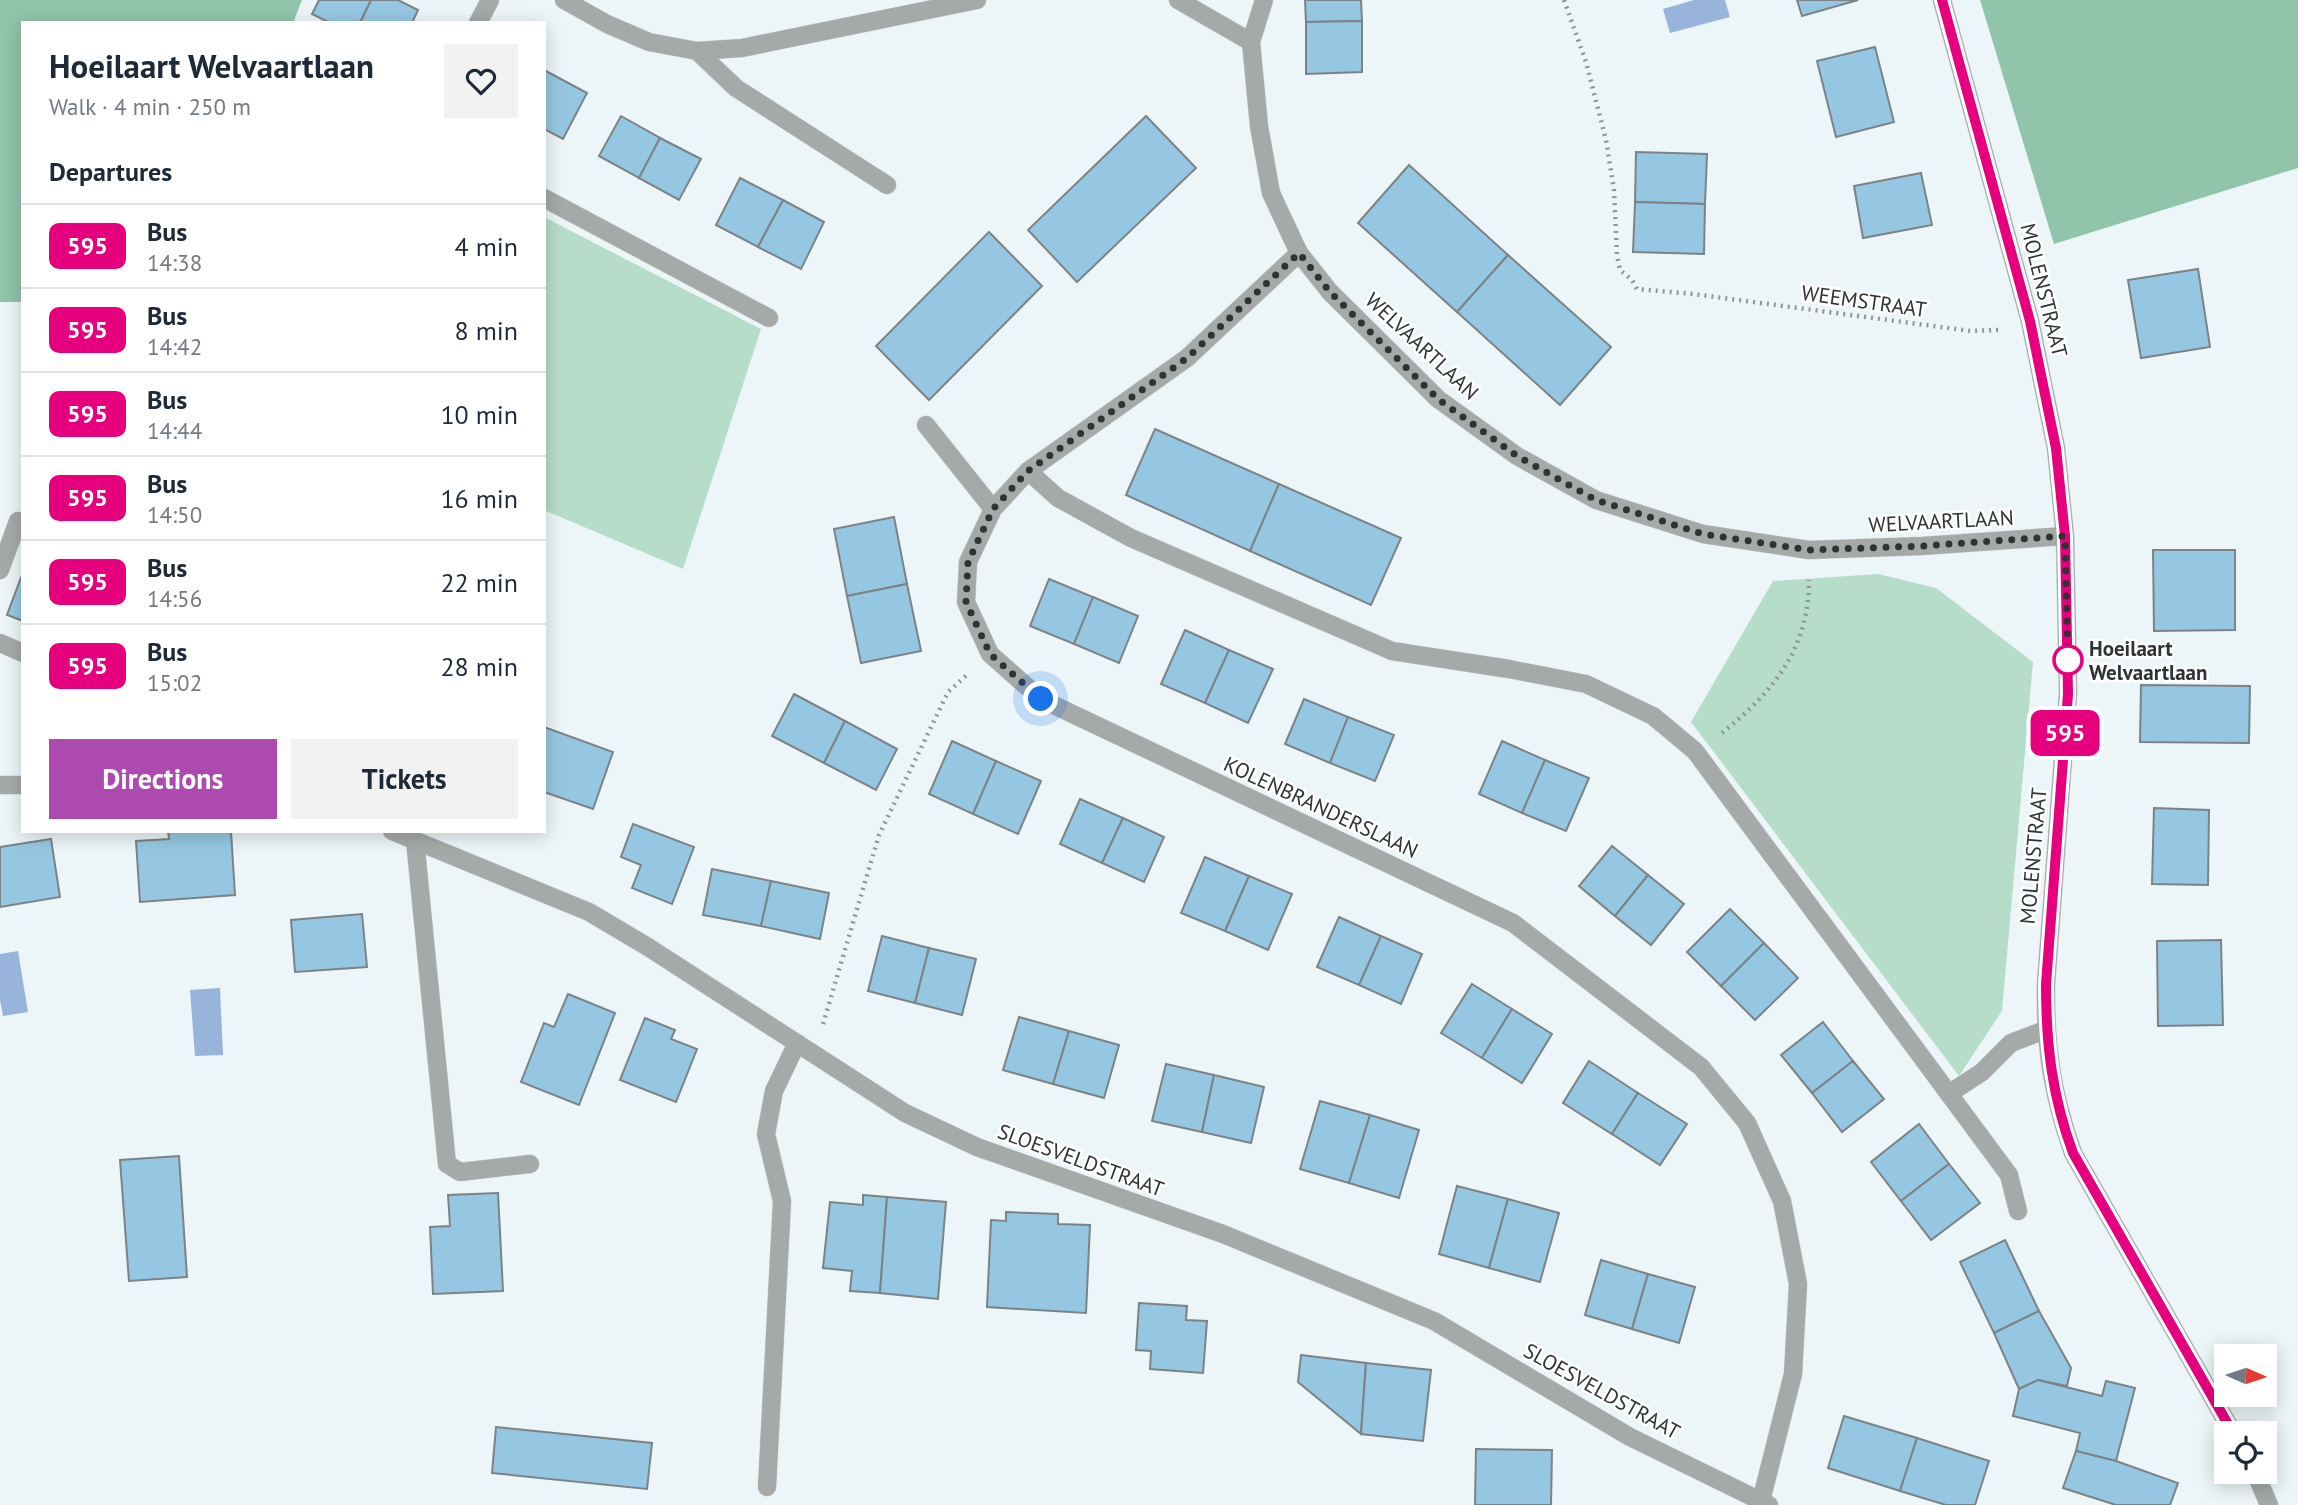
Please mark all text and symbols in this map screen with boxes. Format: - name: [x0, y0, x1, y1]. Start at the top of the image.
- text: Hoeilaart Welvaartlaan: [49, 44, 374, 87]
- button: heart: [444, 44, 518, 118]
- text: Walk · 4 min · 250 m: [49, 92, 251, 121]
- text: Departures: [49, 155, 172, 188]
- text: Bus: [147, 215, 187, 248]
- street label: MOLENSTRAAT: [2014, 220, 2074, 360]
- text: 595: [67, 230, 108, 261]
- text: 4 min: [455, 230, 518, 263]
- text: 14:38: [147, 248, 202, 277]
- street label: WEEMSTRAAT: [1800, 279, 1929, 323]
- street label: WELVAARTLAAN: [1360, 287, 1484, 405]
- text: Bus: [147, 299, 187, 332]
- text: 595: [67, 314, 108, 345]
- text: 8 min: [455, 314, 518, 347]
- text: 14:42: [147, 332, 202, 361]
- text: Bus: [147, 383, 187, 416]
- text: 595: [67, 398, 108, 429]
- text: 10 min: [440, 398, 518, 431]
- text: 14:44: [147, 416, 202, 445]
- text: Bus: [147, 467, 187, 500]
- text: 595: [67, 482, 108, 513]
- text: 16 min: [440, 482, 518, 515]
- text: 14:50: [147, 500, 202, 529]
- street label: WELVAARTLAAN: [1868, 504, 2014, 538]
- text: Bus: [147, 551, 187, 584]
- text: 595: [67, 566, 108, 597]
- text: 22 min: [440, 566, 518, 599]
- text: 14:56: [147, 584, 202, 613]
- text: Bus: [147, 635, 187, 668]
- place label: Hoeilaart Welvaartlaan: [2089, 635, 2207, 686]
- marker: Hoeilaart Welvaartlaan: [2053, 645, 2083, 675]
- text: 595: [67, 650, 108, 681]
- text: 28 min: [440, 650, 518, 683]
- text: 15:02: [147, 668, 202, 697]
- your location: [1023, 681, 1058, 716]
- line badge: 595: [2025, 710, 2105, 756]
- text: 595: [2045, 717, 2085, 748]
- button: Directions: [49, 739, 277, 819]
- button: Tickets: [291, 739, 518, 819]
- street label: KOLENBRANDERSLAAN: [1220, 750, 1422, 864]
- street label: MOLENSTRAAT: [2014, 786, 2052, 925]
- street label: SLOESVELDSTRAAT: [994, 1117, 1168, 1203]
- street label: SLOESVELDSTRAAT: [1519, 1337, 1685, 1445]
- north arrow: [2214, 1344, 2277, 1407]
- map controls: [2214, 1344, 2277, 1484]
- button: locate: [2214, 1421, 2277, 1484]

